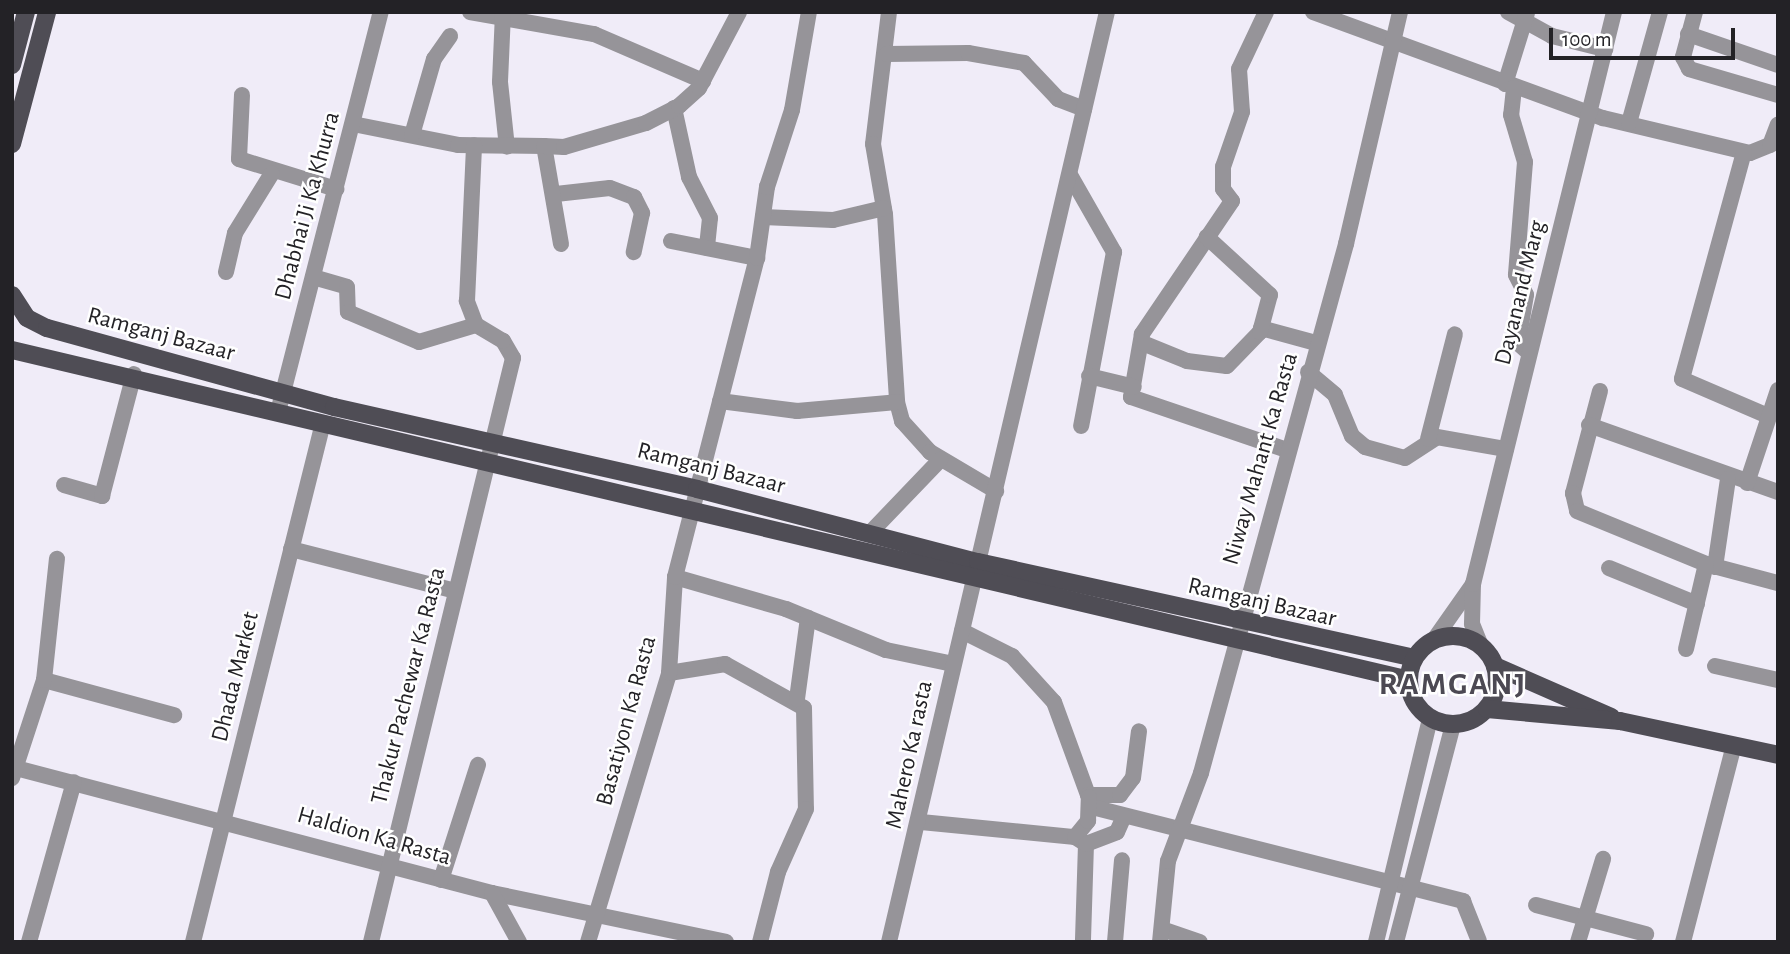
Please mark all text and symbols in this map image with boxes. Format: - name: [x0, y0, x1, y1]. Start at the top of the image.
- scale bar: [1552, 14, 1738, 58]
- text: 100 m: [1562, 29, 1612, 50]
- street label: Dhabhai Ji Ka Khurra: [269, 109, 347, 303]
- street label: Dayanand Marg: [1489, 218, 1553, 368]
- street label: Ramganj Bazaar: [84, 302, 238, 368]
- street label: Niway Mahant Ka Rasta: [1217, 350, 1305, 568]
- street label: Ramganj Bazaar: [634, 437, 788, 501]
- street label: Thakur Pachewar Ka Rasta: [366, 564, 452, 808]
- street label: Ramganj Bazaar: [1185, 572, 1339, 634]
- street label: Dhada Market: [206, 609, 266, 745]
- street label: Basatiyon Ka Rasta: [590, 633, 664, 809]
- district label: RAMGANJ: [1380, 665, 1526, 703]
- street label: Mahero Ka rasta: [880, 678, 940, 832]
- street label: Haldion Ka Rasta: [294, 801, 454, 873]

